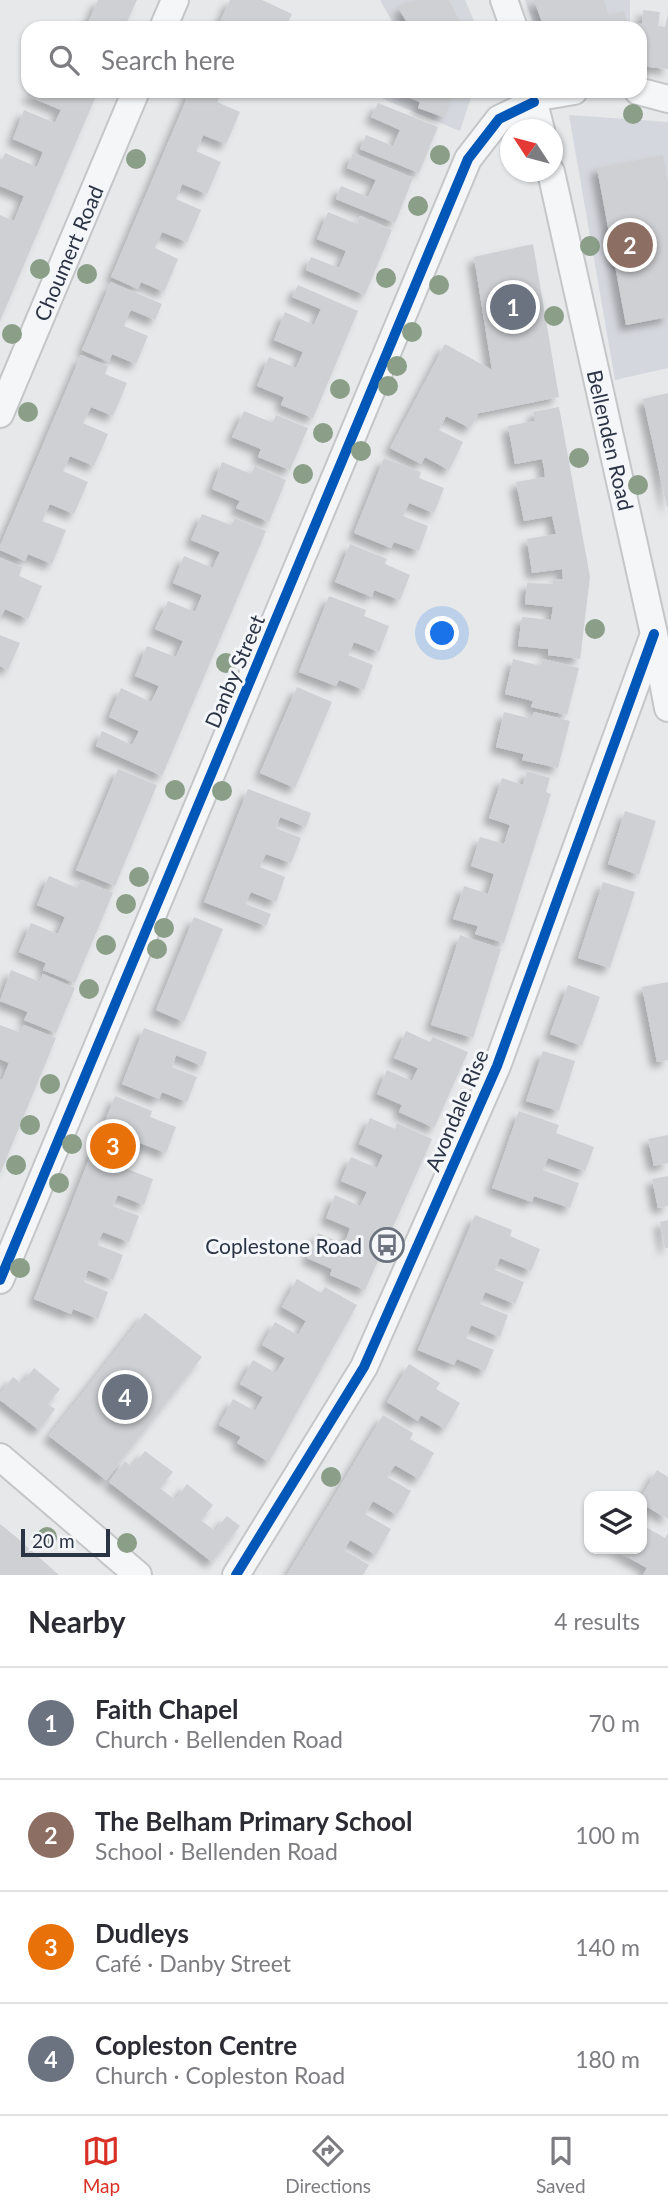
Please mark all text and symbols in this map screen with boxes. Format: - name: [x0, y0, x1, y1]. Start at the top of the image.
- search box: [21, 21, 647, 98]
- icon: search: [45, 41, 83, 79]
- text: Search here: [101, 44, 235, 76]
- north arrow: [500, 119, 563, 182]
- street label: Choumert Road: [28, 181, 108, 325]
- pin: 2: [607, 219, 653, 271]
- pin: 1: [490, 281, 536, 333]
- street label: Bellenden Road: [583, 367, 639, 513]
- street label: Danby Street: [199, 610, 269, 731]
- your location: [425, 616, 459, 650]
- street label: Avondale Rise: [419, 1046, 493, 1174]
- pin: 3: [90, 1120, 136, 1172]
- bus stop icon: Coplestone Road: [368, 1226, 406, 1264]
- place label: Coplestone Road: [205, 1233, 362, 1258]
- pin: 4: [102, 1371, 148, 1423]
- map controls: [584, 1491, 647, 1554]
- button: layers: [584, 1491, 647, 1554]
- scale bar: [21, 1526, 110, 1558]
- text: 20 m: [32, 1529, 75, 1552]
- text: Nearby: [28, 1603, 126, 1639]
- text: 4 results: [554, 1607, 640, 1635]
- text: Faith Chapel: [95, 1693, 239, 1725]
- text: 1: [44, 1709, 58, 1737]
- text: 70 m: [589, 1709, 640, 1737]
- text: Church · Bellenden Road: [95, 1725, 343, 1753]
- text: The Belham Primary School: [95, 1805, 412, 1837]
- text: 2: [44, 1821, 58, 1849]
- text: 100 m: [575, 1821, 640, 1849]
- text: School · Bellenden Road: [95, 1837, 338, 1865]
- text: Dudleys: [95, 1917, 189, 1949]
- text: 3: [44, 1933, 58, 1961]
- text: 140 m: [575, 1933, 640, 1961]
- text: Café · Danby Street: [95, 1949, 291, 1977]
- text: Copleston Centre: [95, 2029, 297, 2061]
- text: 4: [44, 2045, 58, 2073]
- text: 180 m: [575, 2045, 640, 2073]
- text: Church · Copleston Road: [95, 2061, 345, 2089]
- tab: Map: [82, 2132, 120, 2197]
- tab: Directions: [285, 2132, 371, 2197]
- tab: Saved: [536, 2132, 586, 2197]

